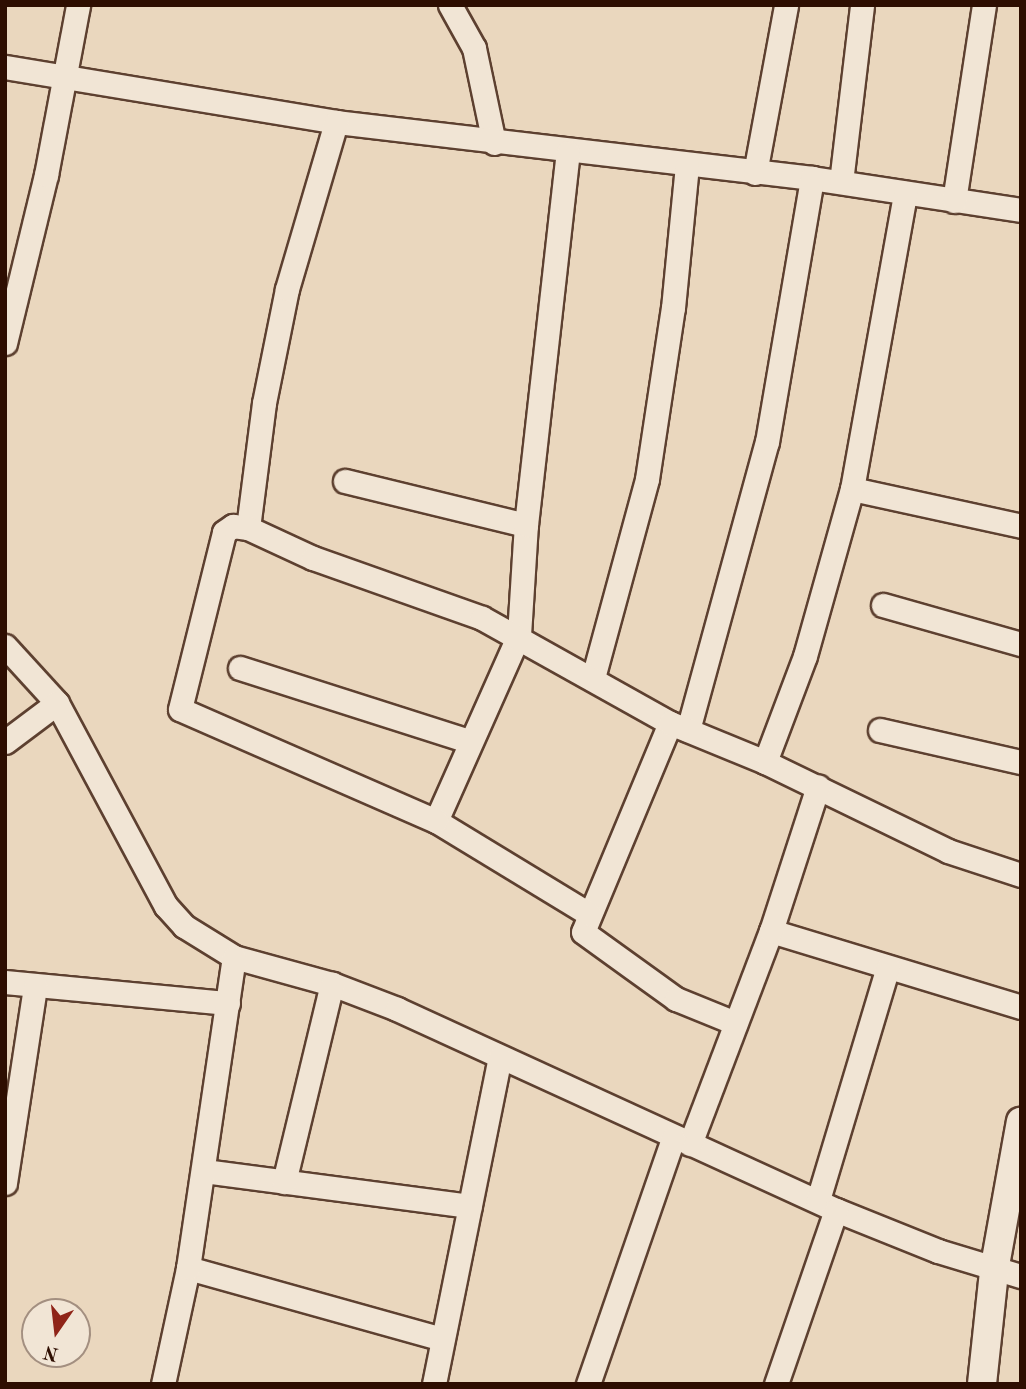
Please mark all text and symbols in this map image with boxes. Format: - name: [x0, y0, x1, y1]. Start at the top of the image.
- north arrow: [21, 1298, 91, 1368]
- text: N: [42, 1341, 61, 1363]

